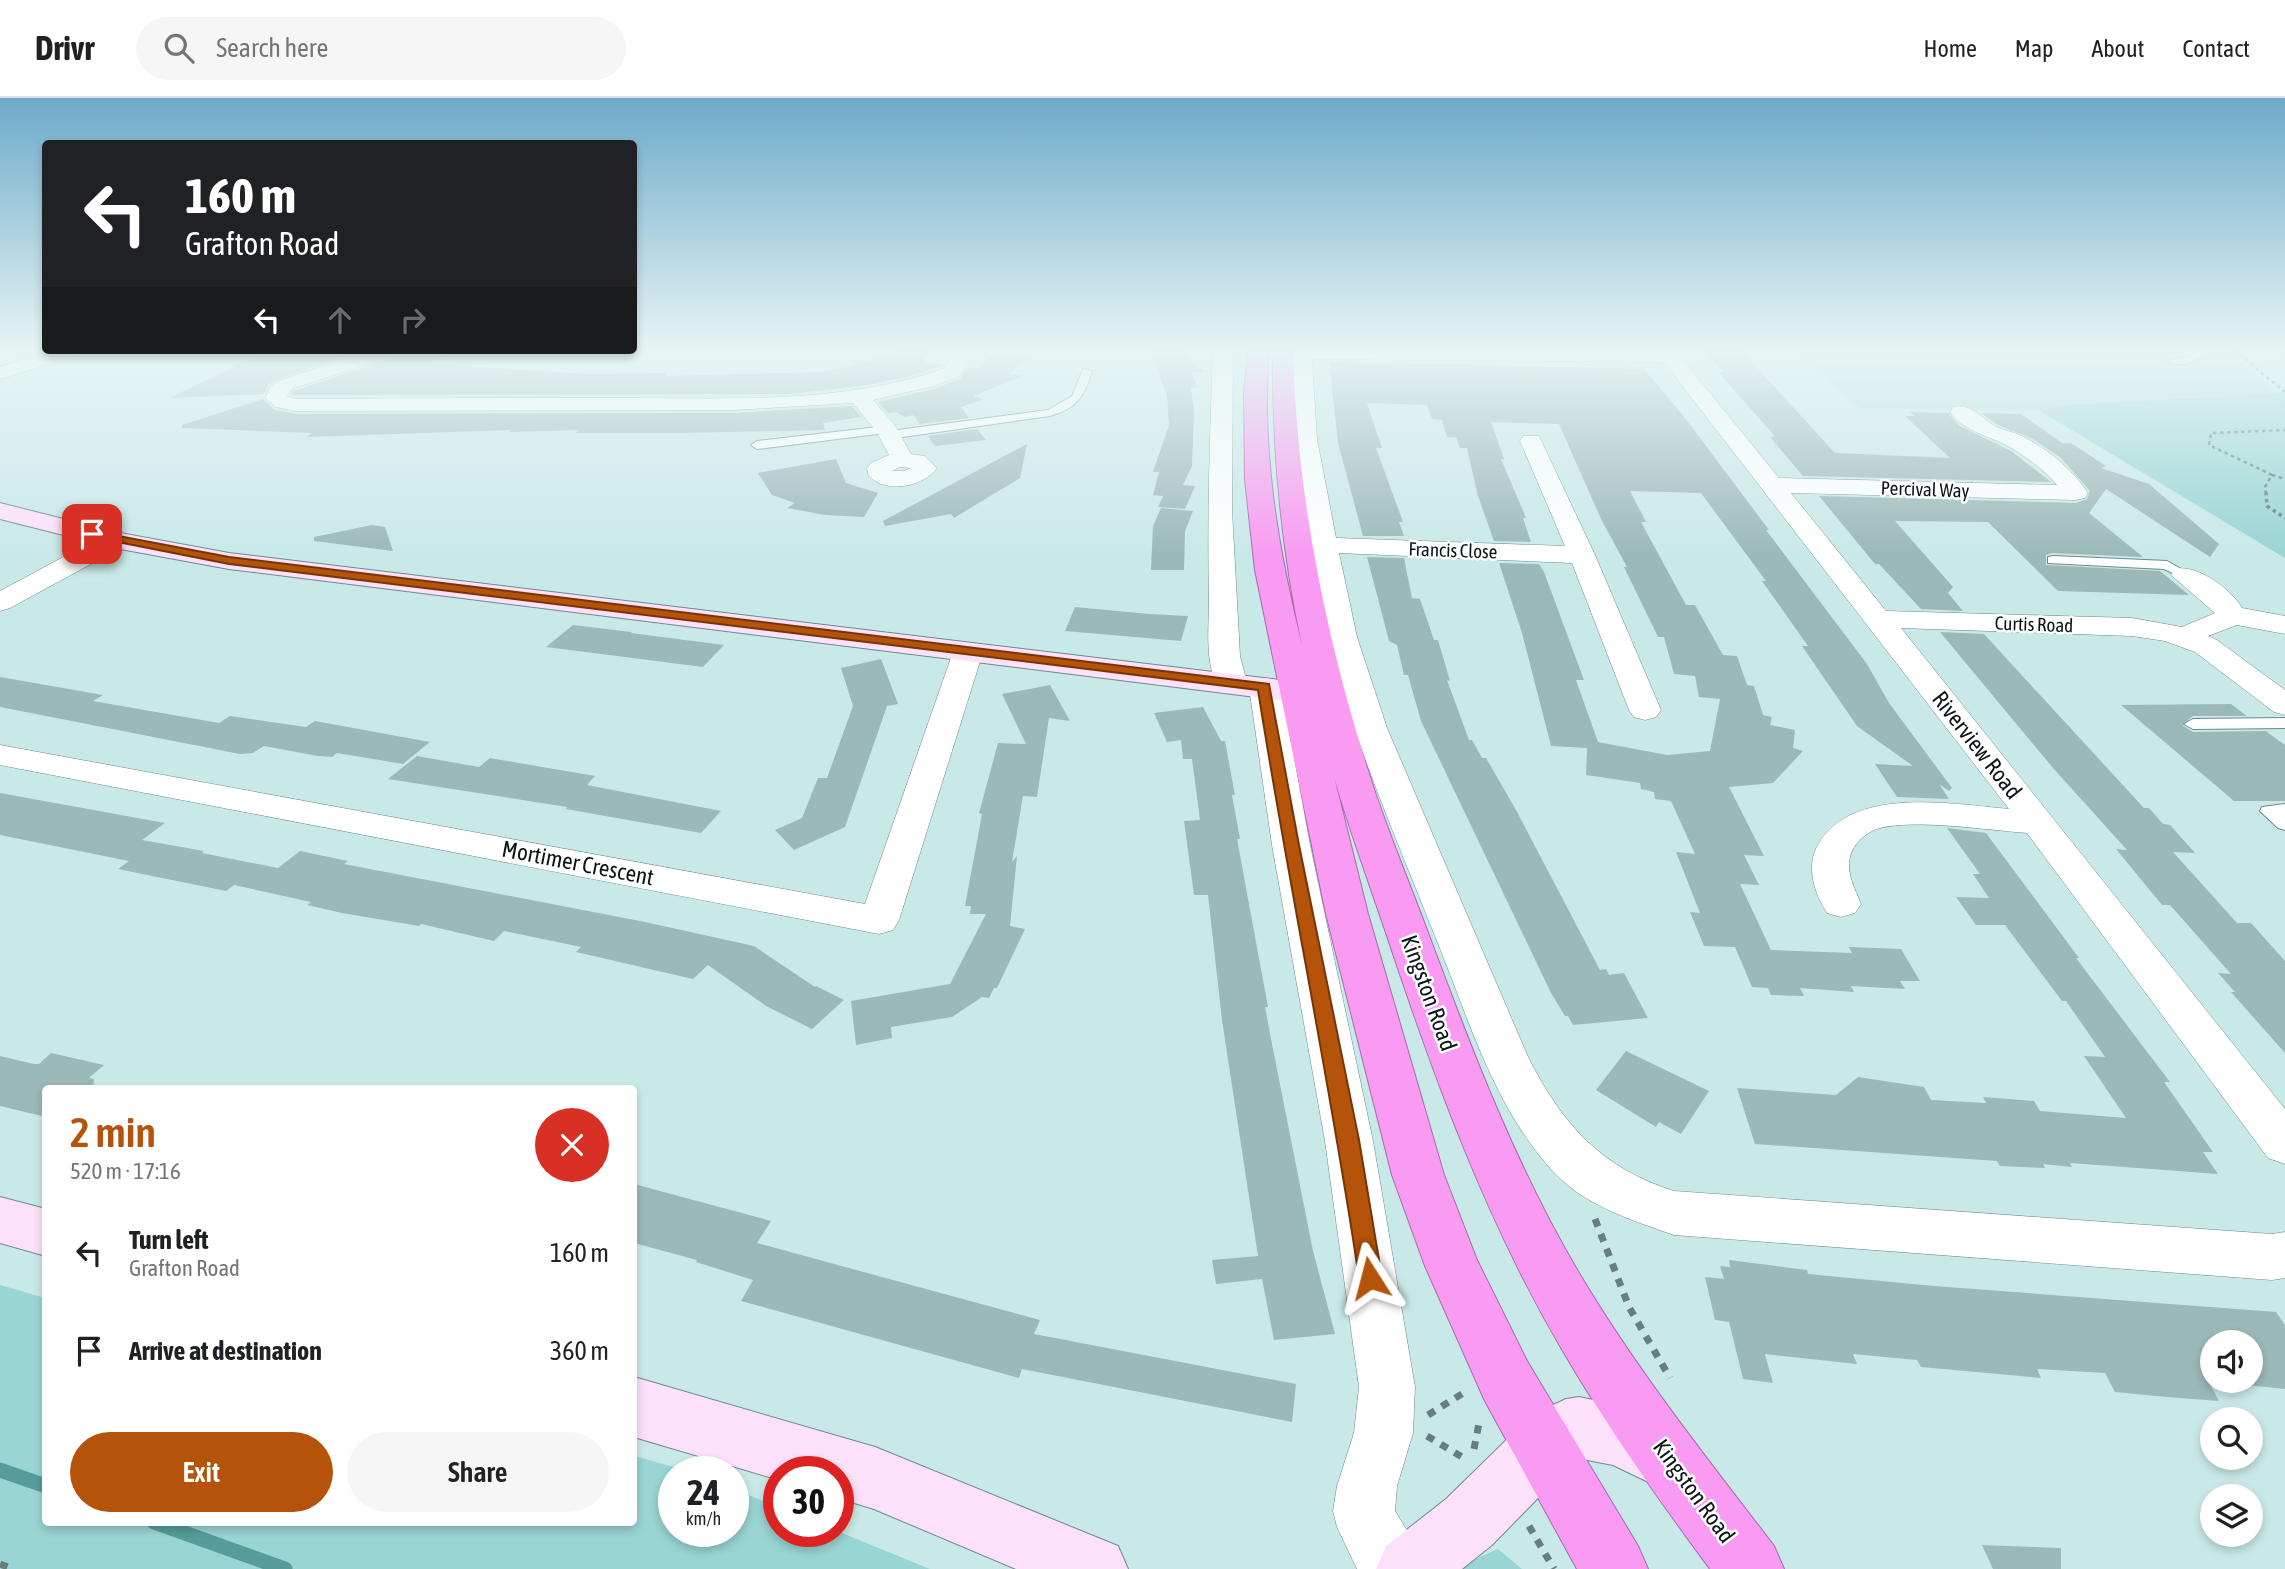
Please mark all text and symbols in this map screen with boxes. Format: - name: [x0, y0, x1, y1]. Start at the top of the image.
- search box: [136, 17, 626, 80]
- text: Drivr: [35, 29, 94, 67]
- icon: search: [160, 29, 198, 67]
- text: Search here: [216, 33, 328, 63]
- text: Home: [1923, 35, 1977, 62]
- text: Map: [2015, 35, 2053, 62]
- text: About: [2091, 35, 2144, 62]
- text: Contact: [2182, 35, 2250, 62]
- text: 160 m: [185, 167, 296, 223]
- icon: left: [70, 168, 161, 259]
- text: Grafton Road: [185, 225, 339, 262]
- icon: left: [248, 301, 286, 339]
- icon: ahead: [321, 301, 359, 339]
- icon: right: [394, 301, 432, 339]
- street label: Percival Way: [1880, 476, 1970, 502]
- pin: [62, 504, 122, 564]
- icon: arrive: [73, 515, 111, 553]
- street label: Francis Close: [1408, 537, 1498, 563]
- street label: Curtis Road: [1994, 612, 2074, 636]
- street label: Riverview Road: [1927, 686, 2027, 804]
- street label: Mortimer Crescent: [500, 836, 656, 890]
- street label: Kingston Road: [1396, 932, 1462, 1054]
- text: 2 min: [70, 1108, 156, 1156]
- button: close: [535, 1108, 609, 1182]
- text: 520 m · 17:16: [70, 1158, 181, 1184]
- text: Turn left: [129, 1225, 209, 1255]
- icon: left: [70, 1234, 108, 1272]
- text: 160 m: [550, 1238, 609, 1268]
- position arrow: [1333, 1241, 1407, 1315]
- text: Grafton Road: [129, 1255, 240, 1281]
- map controls: [2200, 1330, 2263, 1547]
- button: sound: [2200, 1330, 2263, 1393]
- icon: arrive: [70, 1332, 108, 1370]
- text: Arrive at destination: [129, 1336, 322, 1366]
- text: 360 m: [550, 1336, 609, 1366]
- button: search: [2200, 1407, 2263, 1470]
- button: Exit: [70, 1432, 333, 1512]
- button: Share: [347, 1432, 609, 1512]
- street label: Kingston Road: [1648, 1434, 1740, 1548]
- speed limit sign: 30: [763, 1456, 854, 1547]
- text: 24: [687, 1472, 720, 1512]
- button: layers: [2200, 1484, 2263, 1547]
- text: km/h: [686, 1508, 721, 1529]

